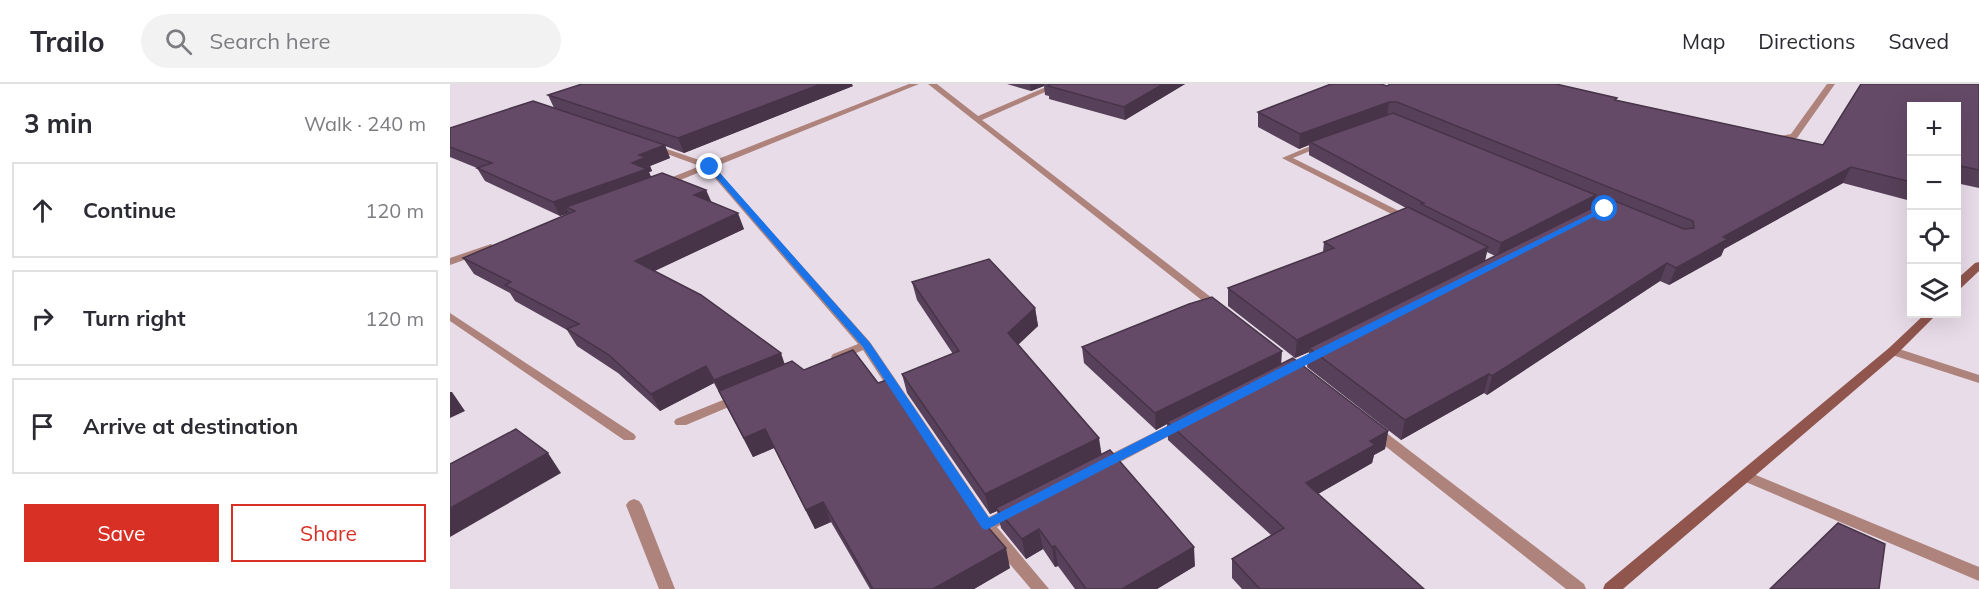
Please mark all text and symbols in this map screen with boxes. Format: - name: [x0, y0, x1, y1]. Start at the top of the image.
- search box: [141, 14, 561, 68]
- text: Trailo: [30, 24, 105, 59]
- icon: search: [162, 25, 195, 58]
- text: Search here: [210, 27, 331, 55]
- text: Map: [1682, 28, 1725, 54]
- text: Directions: [1758, 28, 1855, 54]
- text: Saved: [1888, 28, 1949, 54]
- map controls: [1907, 102, 1961, 318]
- button: +: [1907, 102, 1961, 156]
- text: 3 min: [24, 107, 93, 140]
- text: Walk · 240 m: [304, 111, 426, 136]
- route end: [696, 153, 722, 179]
- button: −: [1907, 156, 1961, 210]
- icon: ahead: [26, 194, 59, 227]
- route start: [1591, 195, 1617, 221]
- text: Continue: [83, 196, 176, 224]
- text: 120 m: [365, 198, 424, 223]
- button: locate: [1907, 210, 1961, 264]
- button: layers: [1907, 264, 1961, 318]
- icon: right: [26, 302, 59, 335]
- text: Turn right: [83, 304, 186, 332]
- text: 120 m: [365, 306, 424, 331]
- icon: arrive: [26, 410, 59, 443]
- text: Arrive at destination: [83, 412, 298, 440]
- button: Save: [24, 504, 219, 562]
- button: Share: [231, 504, 426, 562]

